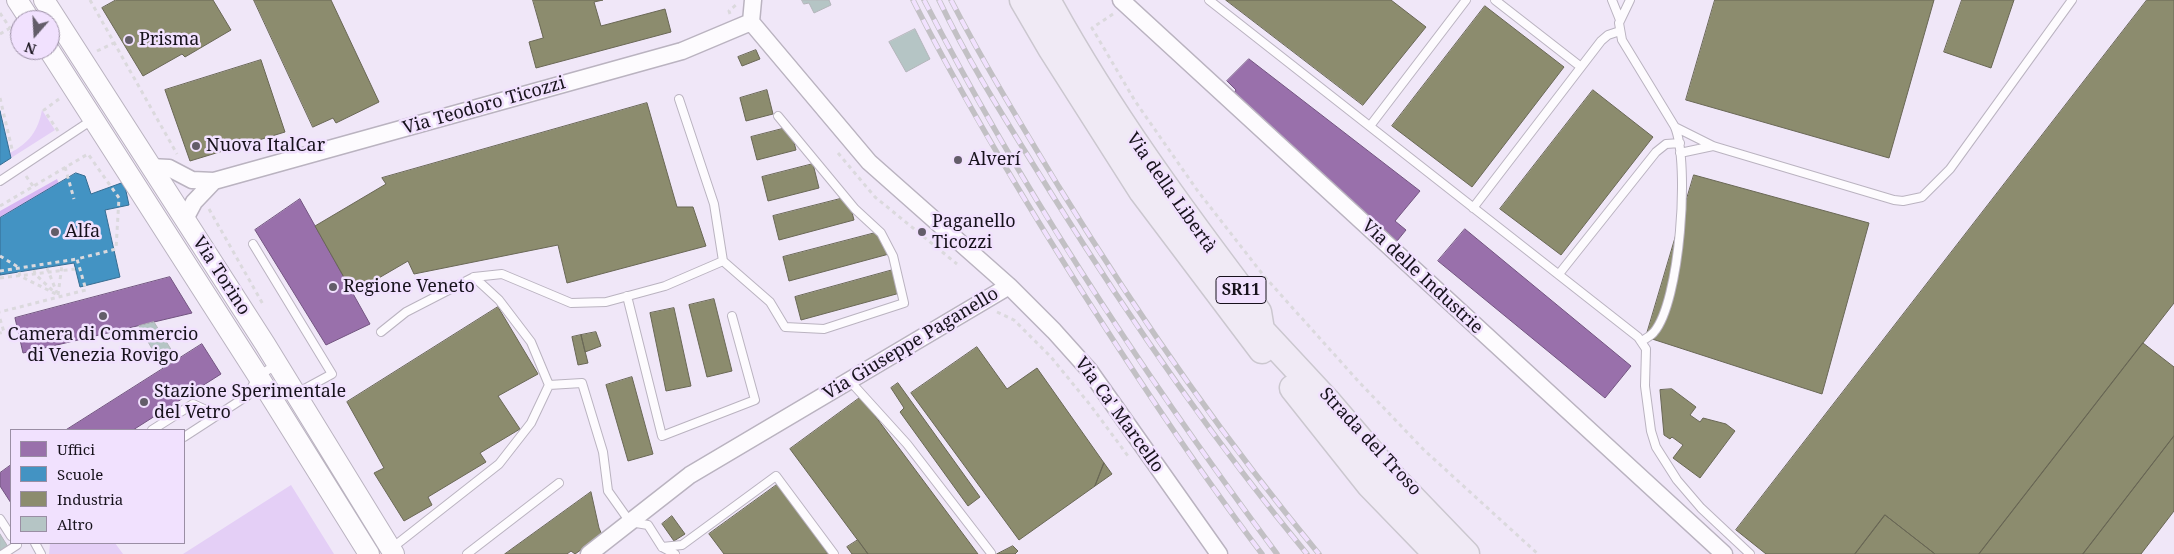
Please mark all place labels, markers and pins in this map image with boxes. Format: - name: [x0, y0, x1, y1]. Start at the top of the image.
- place label: Prisma: [139, 29, 199, 51]
- marker: Prisma: [123, 34, 135, 46]
- place label: Nuova ItalCar: [206, 135, 325, 157]
- marker: Nuova ItalCar: [190, 140, 202, 152]
- place label: Alverí: [968, 149, 1021, 171]
- marker: Alverí: [952, 154, 964, 166]
- place label: Paganello Ticozzi: [932, 211, 1016, 253]
- place label: Alfa: [65, 221, 100, 243]
- marker: Alfa: [49, 226, 61, 238]
- marker: Paganello Ticozzi: [916, 226, 928, 238]
- place label: Regione Veneto: [343, 276, 475, 298]
- marker: Regione Veneto: [327, 281, 339, 293]
- marker: Camera di Commercio di Venezia Rovigo: [97, 310, 109, 322]
- place label: Camera di Commercio di Venezia Rovigo: [8, 324, 198, 366]
- place label: Stazione Sperimentale del Vetro: [154, 381, 346, 424]
- marker: Stazione Sperimentale del Vetro: [138, 396, 150, 408]

